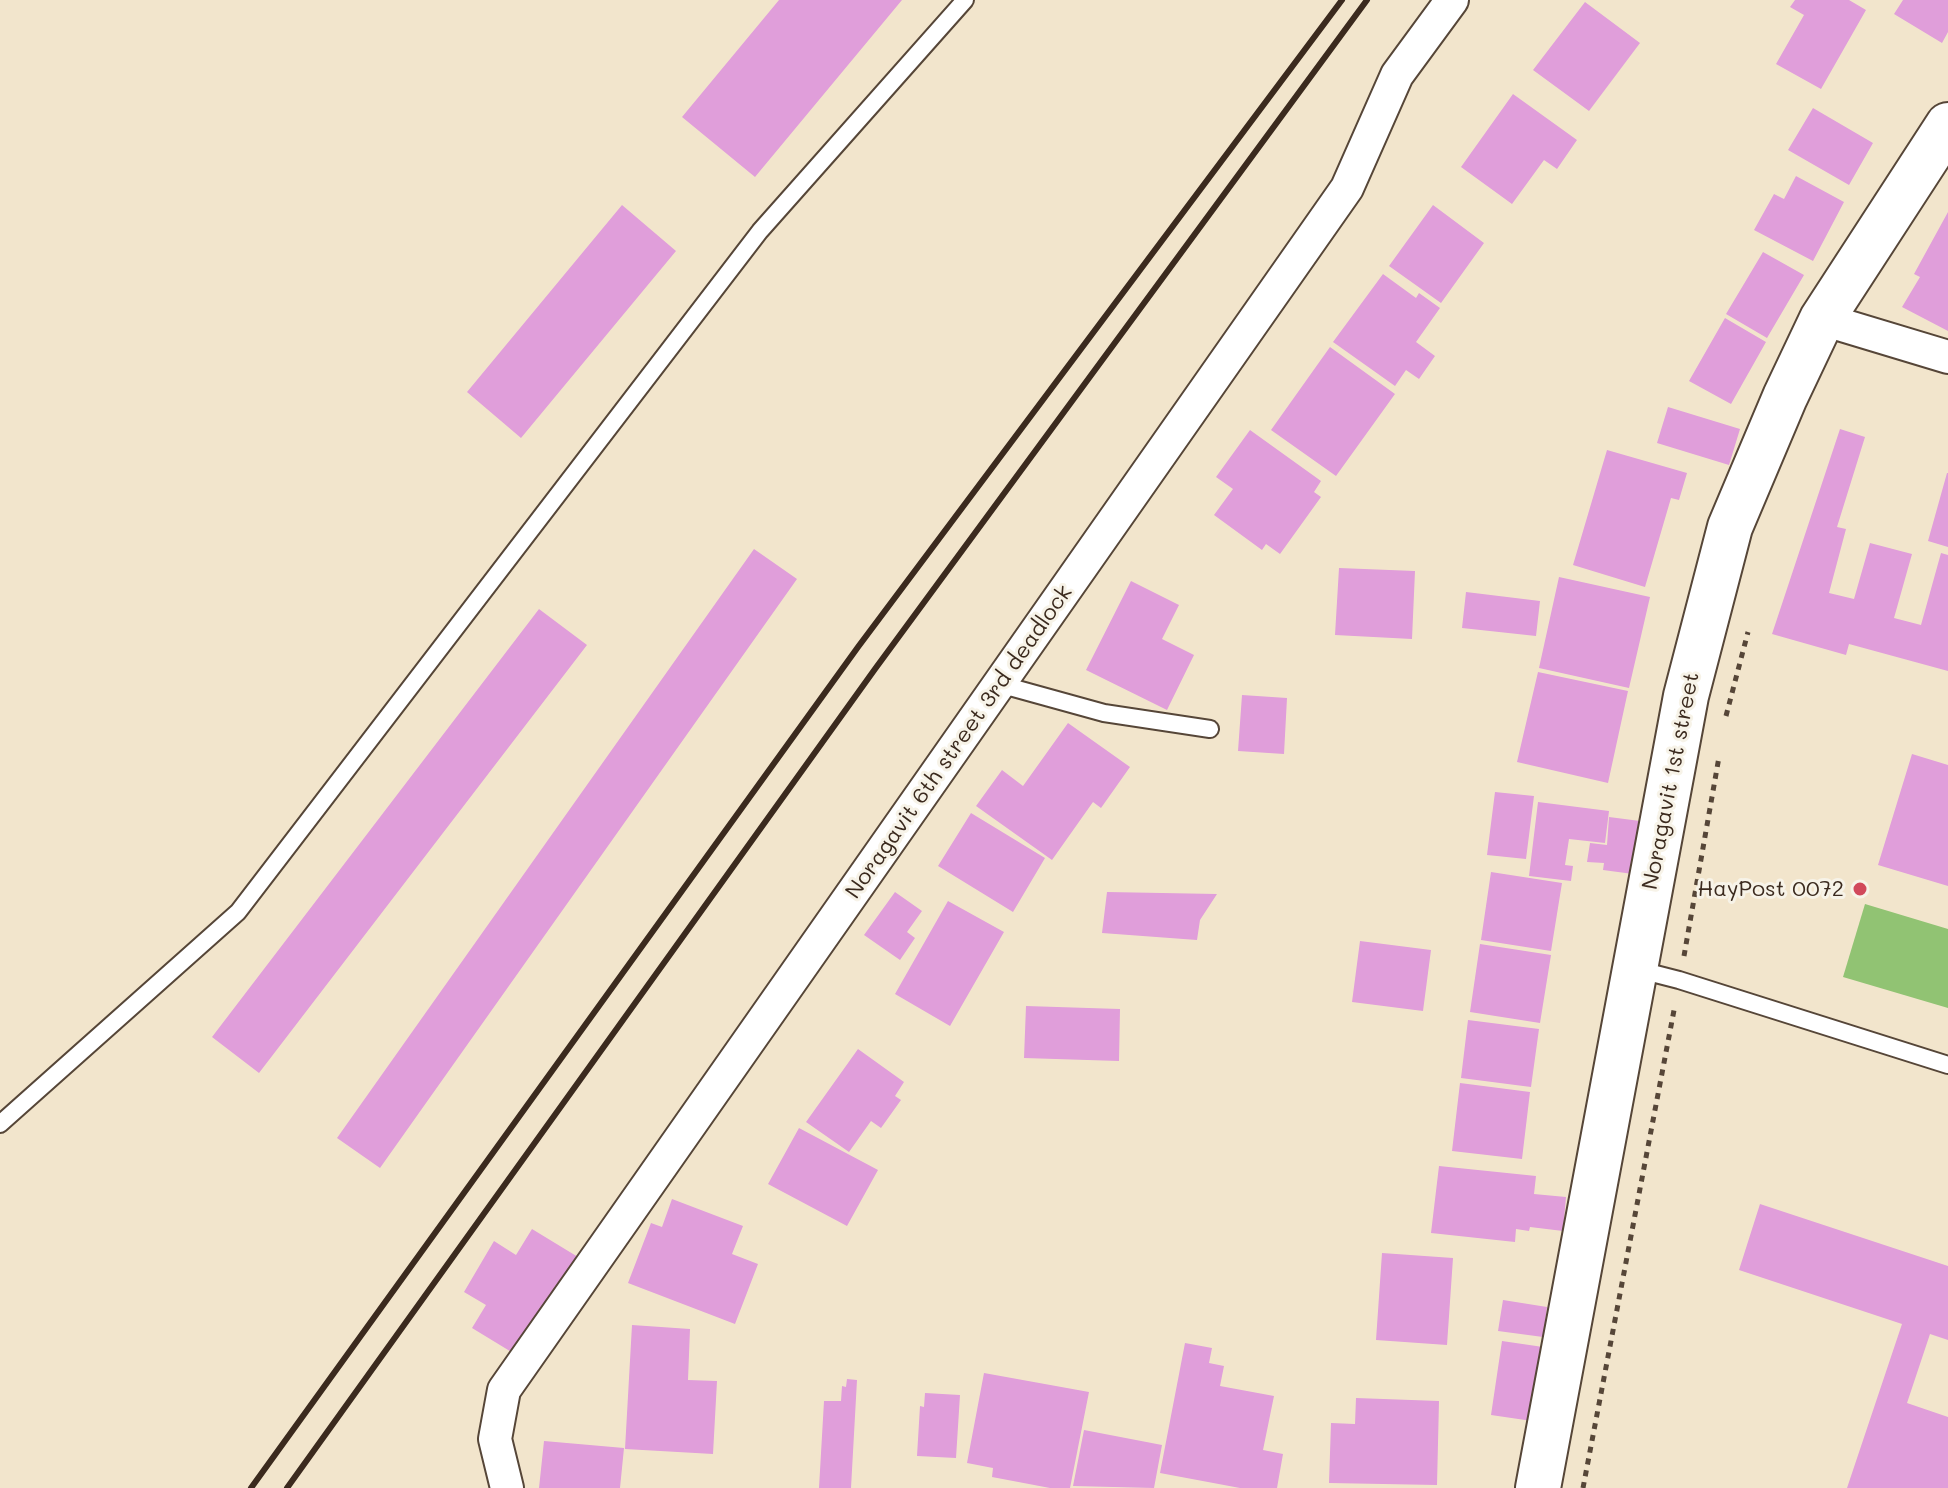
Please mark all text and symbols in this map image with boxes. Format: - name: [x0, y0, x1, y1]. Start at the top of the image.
- street label: Noragavit 6th street 3rd deadlock: [840, 580, 1078, 904]
- street label: Noragavit 1st street: [1637, 670, 1705, 892]
- place label: HayPost 0072: [1698, 876, 1844, 902]
- marker: HayPost 0072: [1851, 880, 1869, 898]

